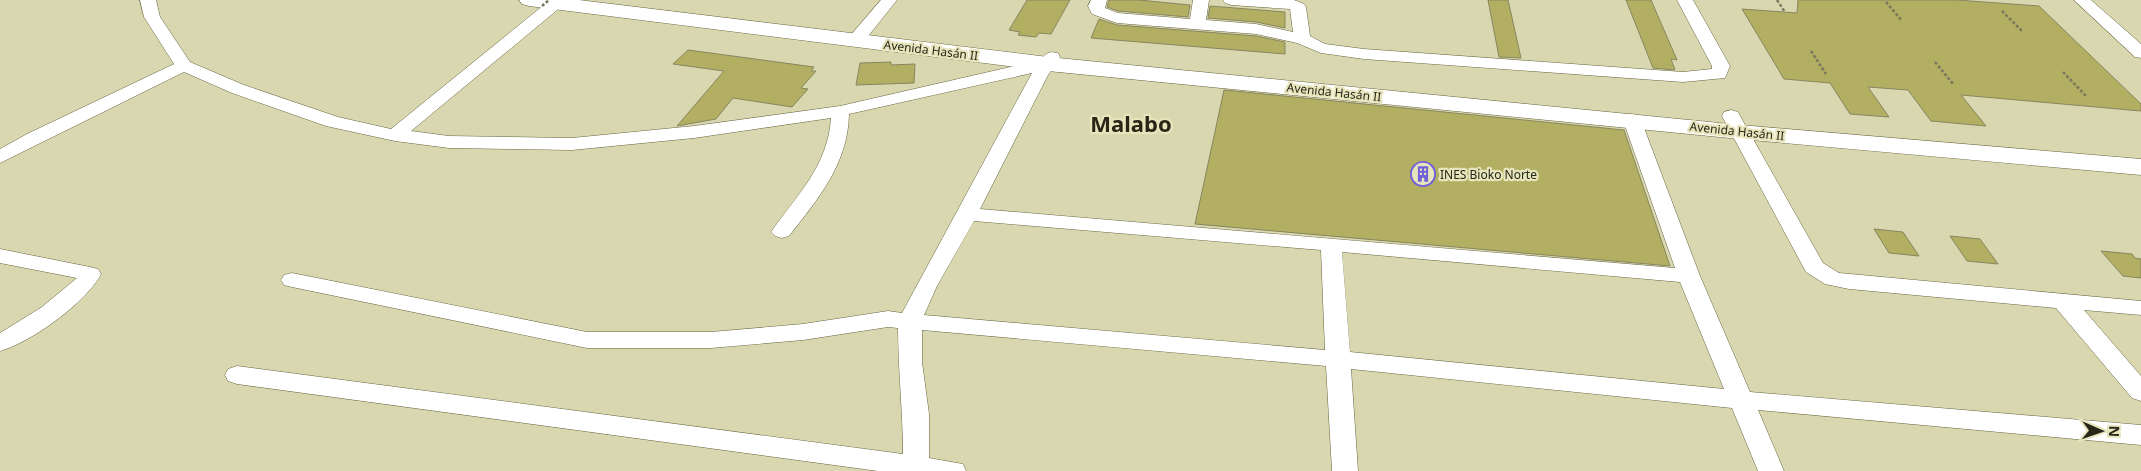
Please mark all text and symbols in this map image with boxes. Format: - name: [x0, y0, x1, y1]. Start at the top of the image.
- street label: Avenida Hasán II: [883, 36, 979, 64]
- street label: Avenida Hasán II: [1286, 79, 1382, 105]
- district label: Malabo: [1090, 108, 1172, 138]
- street label: Avenida Hasán II: [1689, 118, 1785, 144]
- building icon: INES Bioko Norte: [1410, 161, 1436, 187]
- place label: INES Bioko Norte: [1440, 166, 1537, 183]
- north arrow: [2076, 406, 2126, 456]
- text: N: [2105, 425, 2124, 437]

